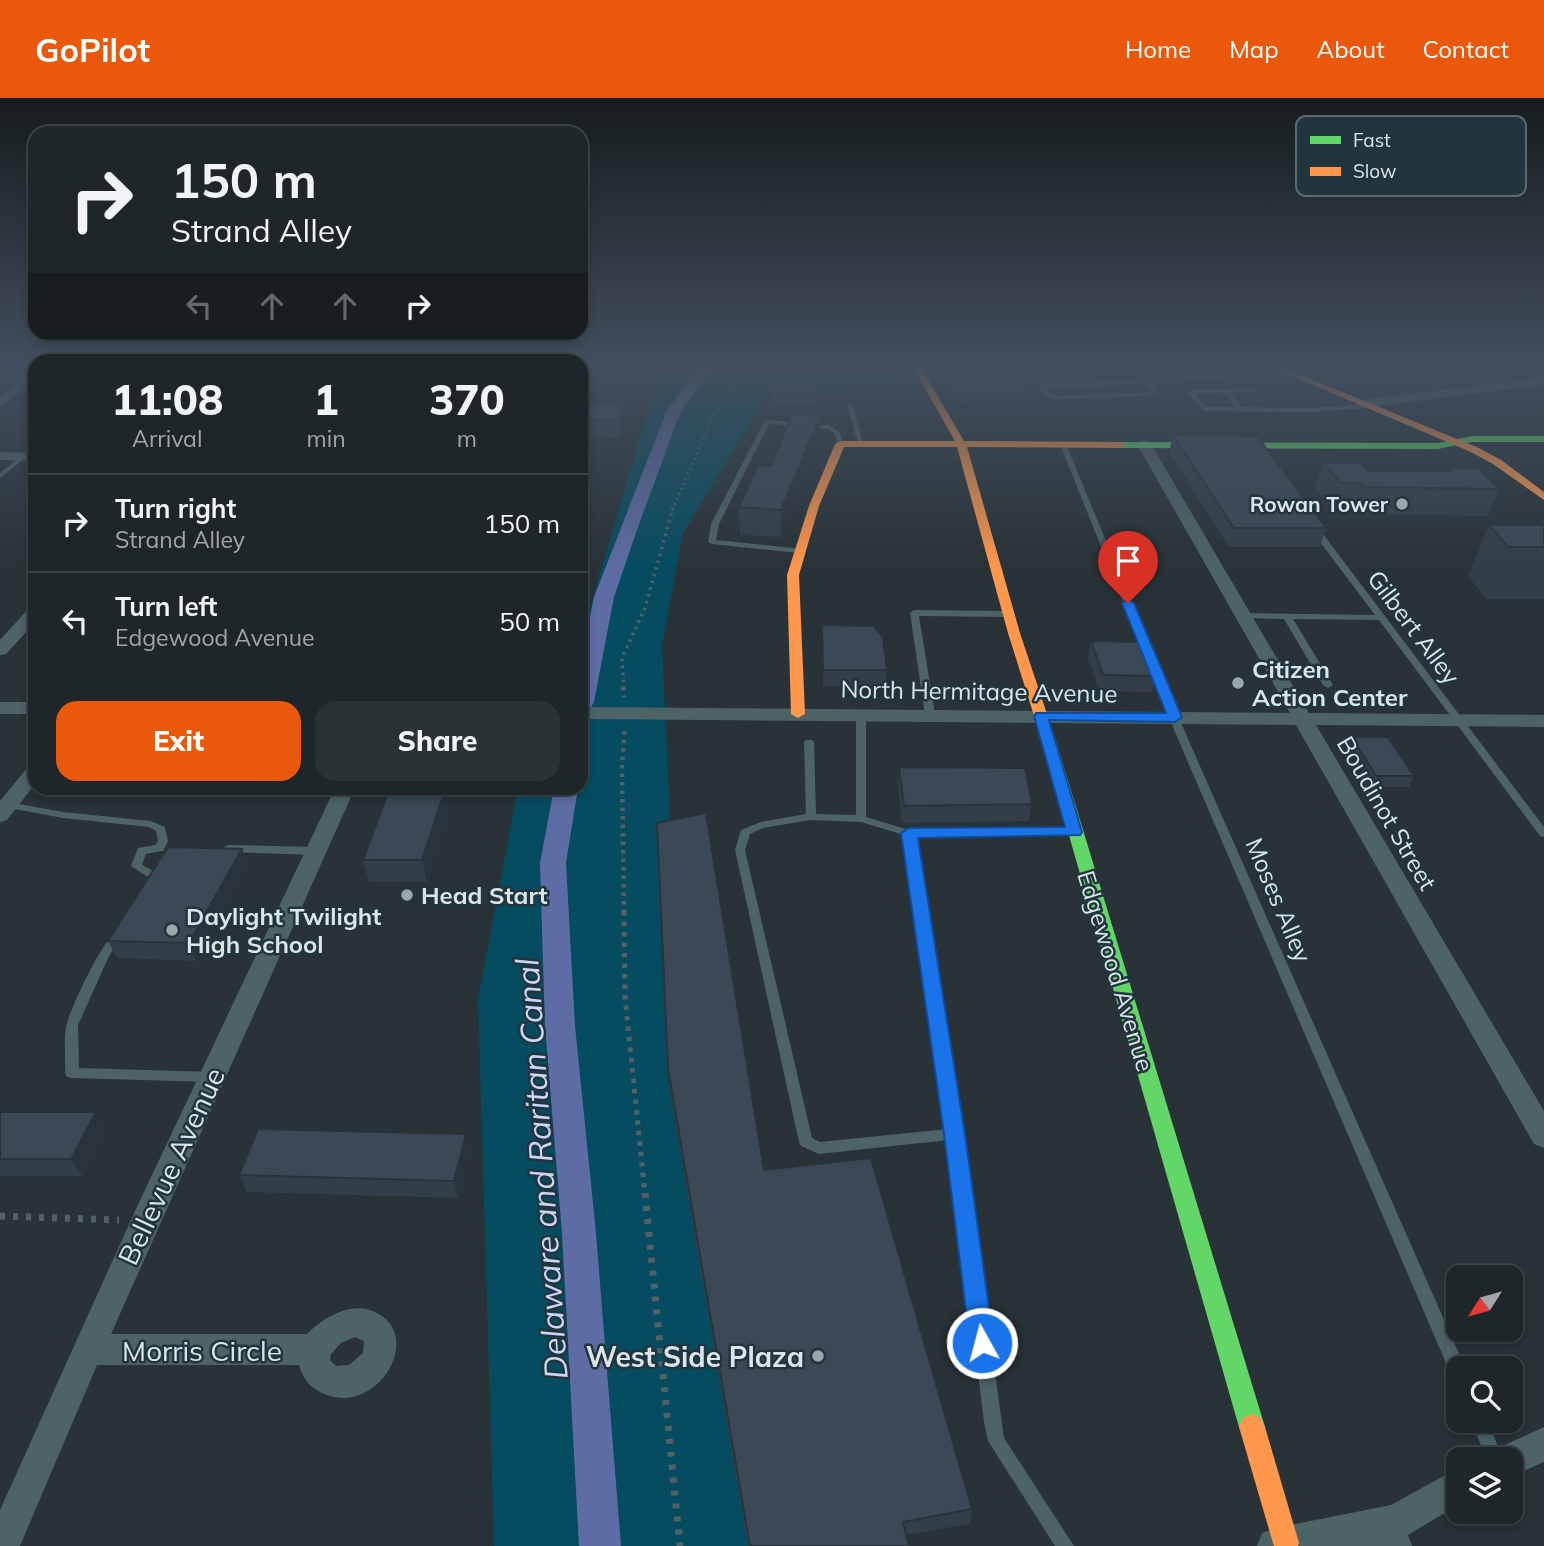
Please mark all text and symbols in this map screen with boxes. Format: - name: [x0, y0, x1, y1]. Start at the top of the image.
- text: GoPilot: [35, 29, 150, 70]
- text: Home: [1125, 34, 1191, 64]
- text: Map: [1229, 34, 1279, 64]
- text: About: [1317, 34, 1385, 64]
- text: Contact: [1423, 34, 1509, 64]
- legend: [1296, 116, 1526, 196]
- text: Fast: [1353, 128, 1391, 152]
- text: 150 m: [171, 149, 317, 210]
- icon: right: [56, 154, 147, 245]
- text: Slow: [1353, 159, 1397, 183]
- text: Strand Alley: [171, 210, 352, 250]
- icon: left: [180, 287, 218, 325]
- icon: ahead: [253, 287, 291, 325]
- icon: ahead: [326, 287, 364, 325]
- icon: right: [399, 287, 437, 325]
- text: 11:08: [111, 373, 223, 426]
- text: 1: [313, 373, 339, 426]
- text: 370: [429, 373, 505, 426]
- text: Arrival: [132, 424, 202, 453]
- text: min: [306, 424, 346, 453]
- text: m: [457, 424, 477, 453]
- place label: Rowan Tower: [1250, 491, 1389, 517]
- text: Turn right: [115, 492, 236, 525]
- marker: Rowan Tower: [1394, 496, 1410, 512]
- icon: right: [56, 504, 94, 542]
- text: 150 m: [484, 507, 560, 540]
- text: Strand Alley: [115, 525, 245, 554]
- pin: [1098, 531, 1158, 603]
- icon: arrive: [1109, 542, 1147, 580]
- street label: Gilbert Alley: [1361, 564, 1467, 690]
- text: Turn left: [115, 590, 217, 623]
- icon: left: [56, 602, 94, 640]
- text: 50 m: [499, 605, 560, 638]
- text: Edgewood Avenue: [115, 623, 314, 652]
- place label: Citizen Action Center: [1252, 654, 1408, 712]
- street label: North Hermitage Avenue: [840, 674, 1118, 708]
- marker: Citizen Action Center: [1230, 675, 1246, 691]
- button: Exit: [56, 701, 301, 781]
- button: Share: [315, 701, 560, 781]
- street label: Boudinot Street: [1331, 731, 1443, 895]
- street label: Moses Alley: [1239, 833, 1319, 967]
- street label: Edgewood Avenue: [1071, 867, 1161, 1075]
- place label: Head Start: [421, 880, 548, 910]
- marker: Head Start: [399, 887, 415, 903]
- place label: Daylight Twilight High School: [186, 901, 381, 959]
- marker: Daylight Twilight High School: [164, 922, 180, 938]
- water label: Delaware and Raritan Canal: [506, 957, 576, 1381]
- street label: Bellevue Avenue: [110, 1062, 232, 1270]
- north arrow: [1446, 1265, 1522, 1342]
- map controls: [1446, 1265, 1523, 1524]
- position arrow: [945, 1306, 1019, 1380]
- street label: Morris Circle: [122, 1333, 282, 1368]
- place label: West Side Plaza: [586, 1339, 804, 1374]
- marker: West Side Plaza: [810, 1348, 826, 1364]
- button: search: [1446, 1356, 1523, 1433]
- button: layers: [1446, 1447, 1523, 1524]

